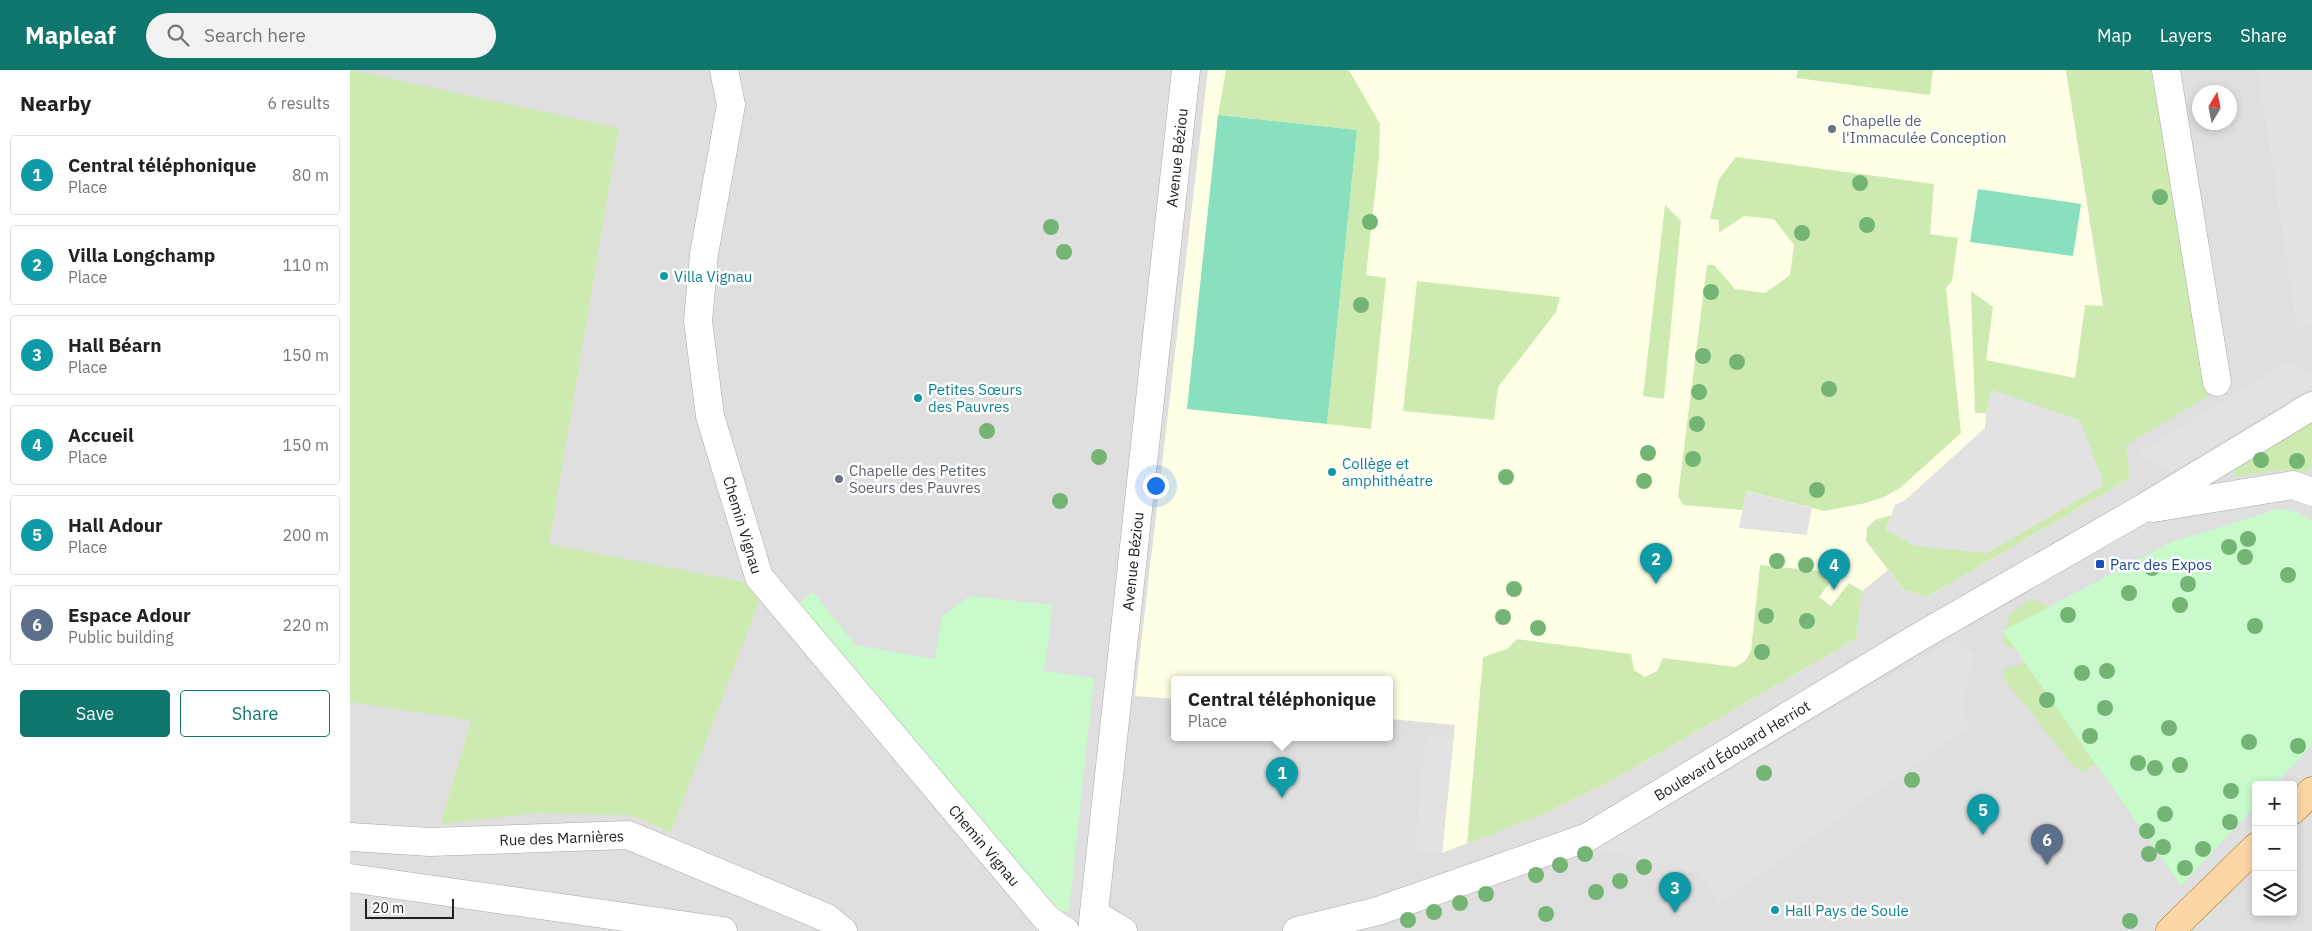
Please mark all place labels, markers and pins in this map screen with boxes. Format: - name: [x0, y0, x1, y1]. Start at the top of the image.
- place label: Chapelle de l'Immaculée Conception: [1842, 111, 2007, 147]
- marker: Chapelle de l'Immaculée Conception: [1826, 123, 1838, 135]
- place label: Villa Vignau: [674, 267, 752, 286]
- marker: Villa Vignau: [658, 270, 670, 282]
- place label: Petites Sœurs des Pauvres: [928, 380, 1022, 416]
- marker: Petites Sœurs des Pauvres: [912, 392, 924, 404]
- place label: Collège et amphithéatre: [1342, 454, 1433, 490]
- place label: Chapelle des Petites Soeurs des Pauvres: [849, 461, 986, 497]
- marker: Collège et amphithéatre: [1326, 466, 1338, 478]
- marker: Chapelle des Petites Soeurs des Pauvres: [833, 473, 845, 485]
- pin: 2: [1640, 543, 1672, 584]
- pin: 4: [1818, 549, 1850, 590]
- place label: Parc des Expos: [2110, 555, 2212, 574]
- marker: Parc des Expos: [2094, 558, 2106, 570]
- pin: 1: [1266, 757, 1298, 798]
- pin: 5: [1967, 794, 1999, 835]
- pin: 6: [2031, 824, 2063, 865]
- pin: 3: [1659, 872, 1691, 913]
- place label: Hall Pays de Soule: [1785, 901, 1909, 920]
- marker: Hall Pays de Soule: [1769, 904, 1781, 916]

